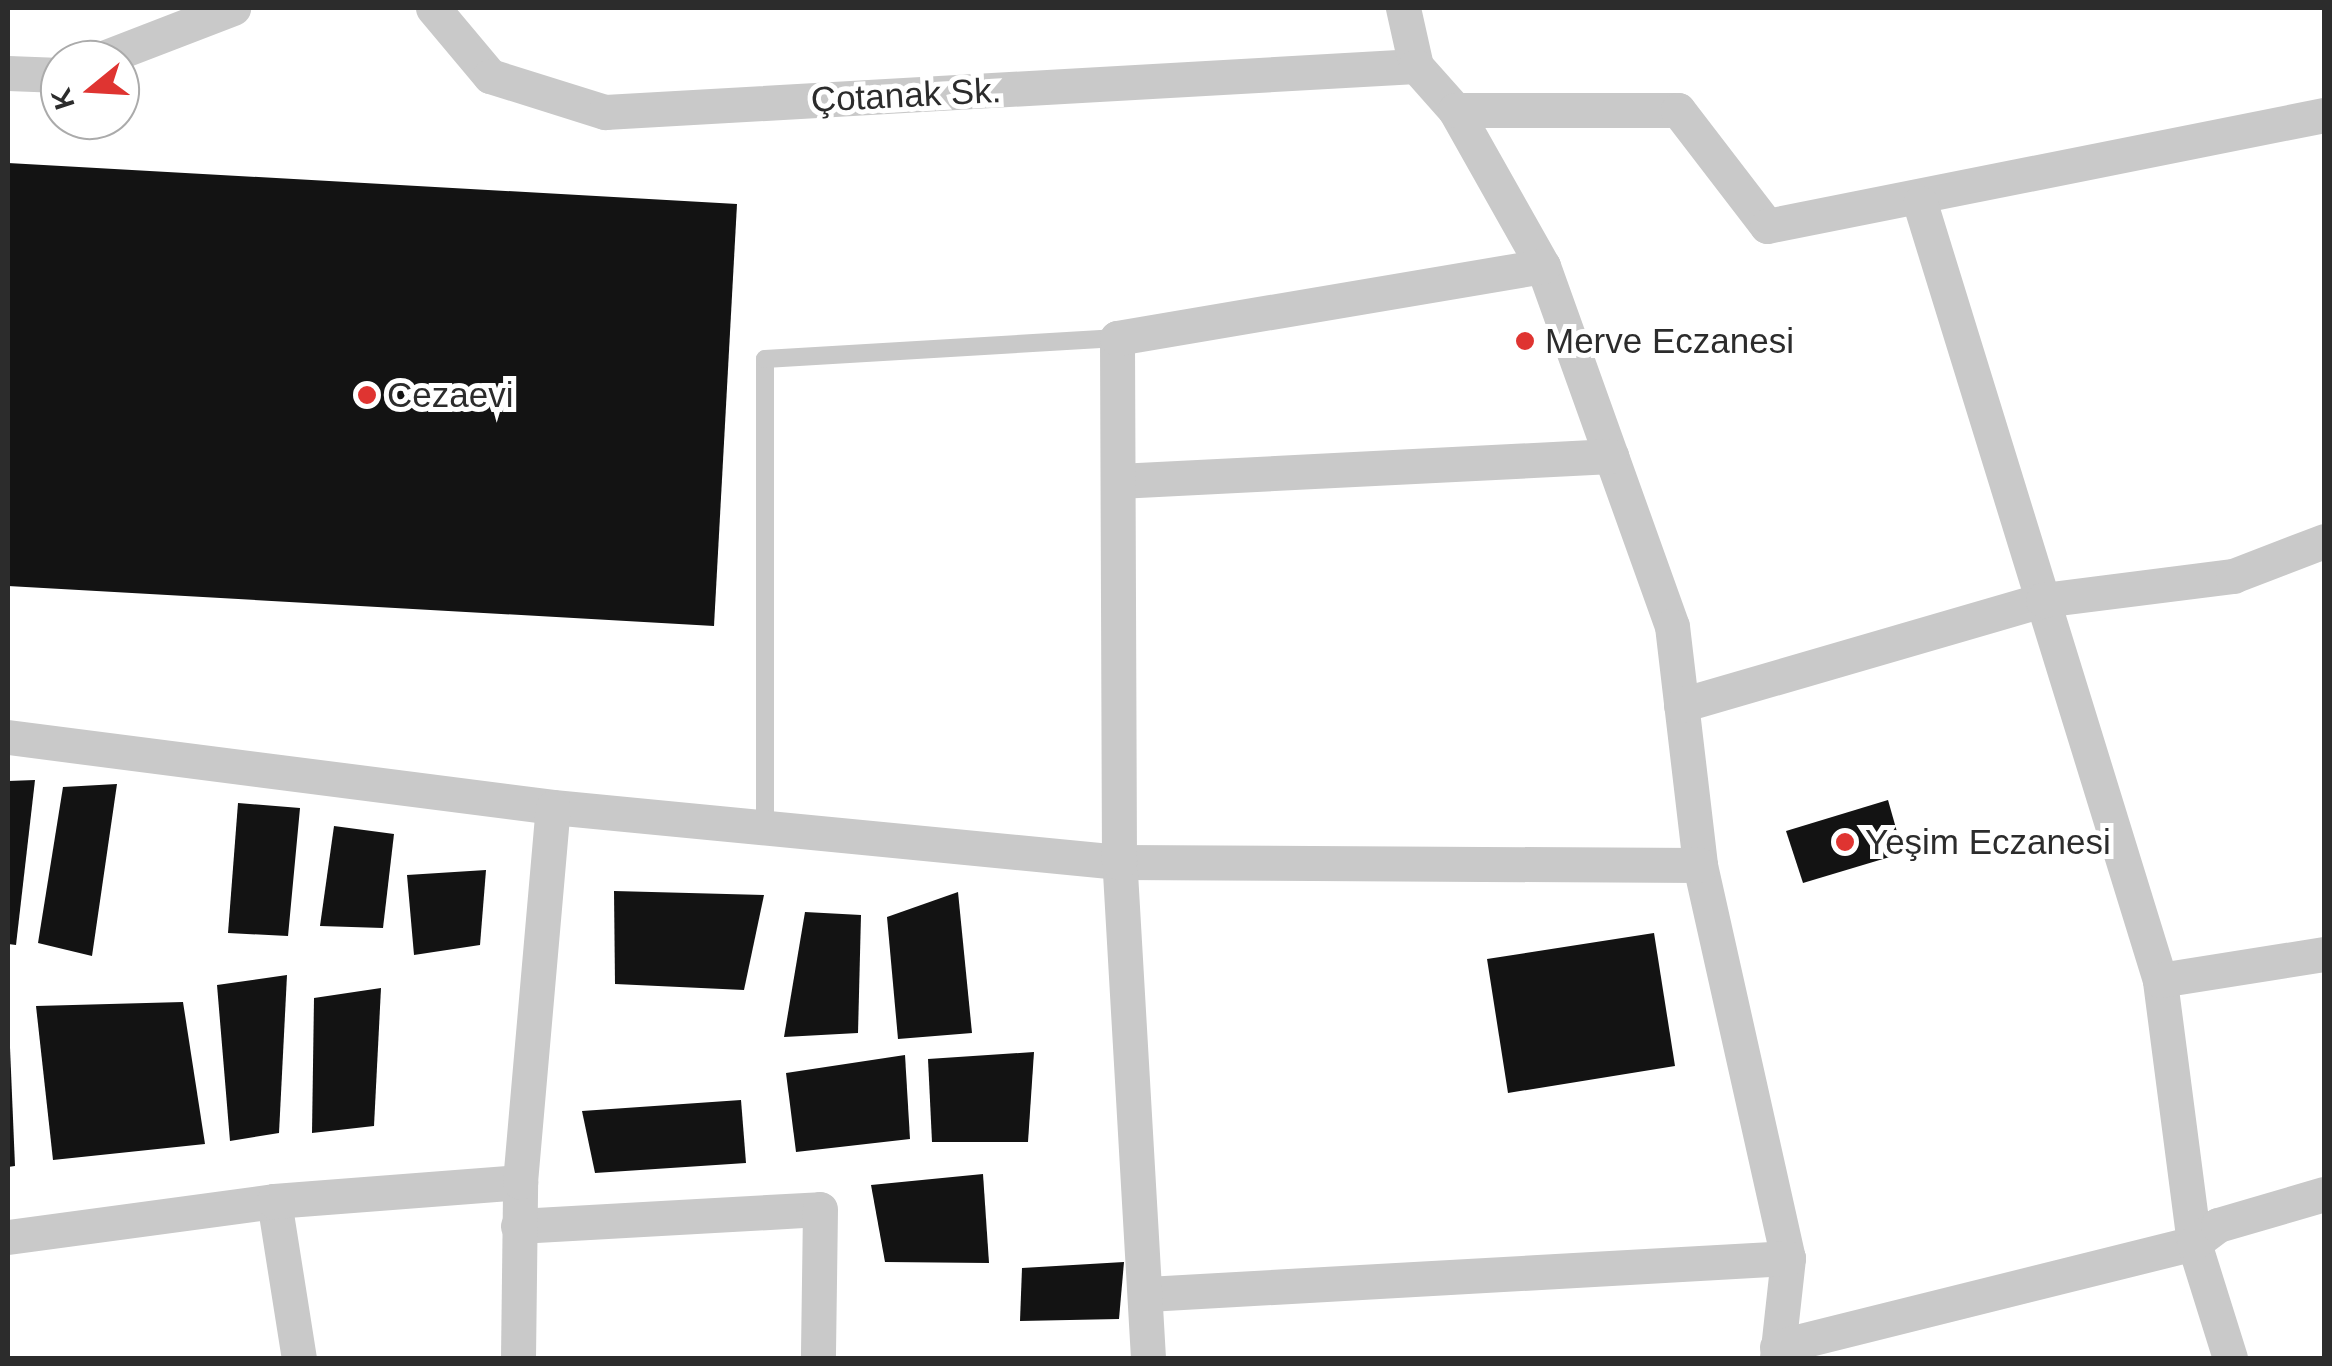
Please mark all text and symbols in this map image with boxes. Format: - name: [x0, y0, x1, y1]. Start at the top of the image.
- north arrow: [40, 40, 140, 140]
- street label: Çotanak Sk.: [810, 69, 1002, 121]
- text: K: [45, 84, 81, 113]
- place label: Merve Eczanesi: [1545, 320, 1794, 362]
- marker: Merve Eczanesi: [1514, 330, 1536, 352]
- place label: Cezaevi: [387, 374, 513, 416]
- marker: Cezaevi: [356, 384, 378, 406]
- place label: Yeşim Eczanesi: [1865, 821, 2111, 863]
- marker: Yeşim Eczanesi: [1834, 831, 1856, 853]

